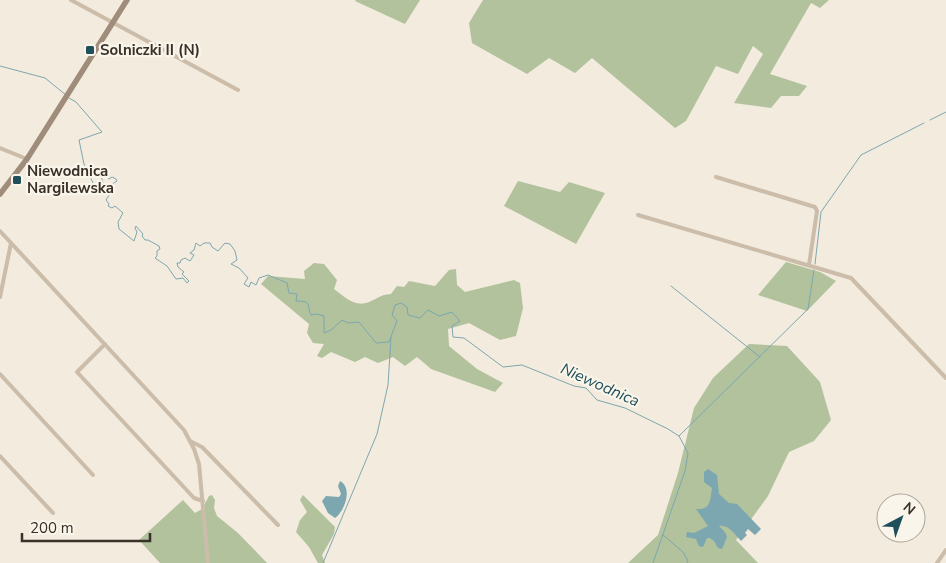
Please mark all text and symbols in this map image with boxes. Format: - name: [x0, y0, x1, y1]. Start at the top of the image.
- place label: Solniczki II (N): [100, 40, 200, 60]
- marker: Solniczki II (N): [84, 44, 96, 56]
- place label: Niewodnica Nargilewska: [27, 161, 114, 198]
- marker: Niewodnica Nargilewska: [11, 174, 23, 186]
- water label: Niewodnica: [557, 358, 643, 412]
- north arrow: [876, 493, 926, 543]
- text: N: [899, 498, 919, 519]
- scale bar: [22, 510, 150, 542]
- text: 200 m: [30, 518, 74, 538]

